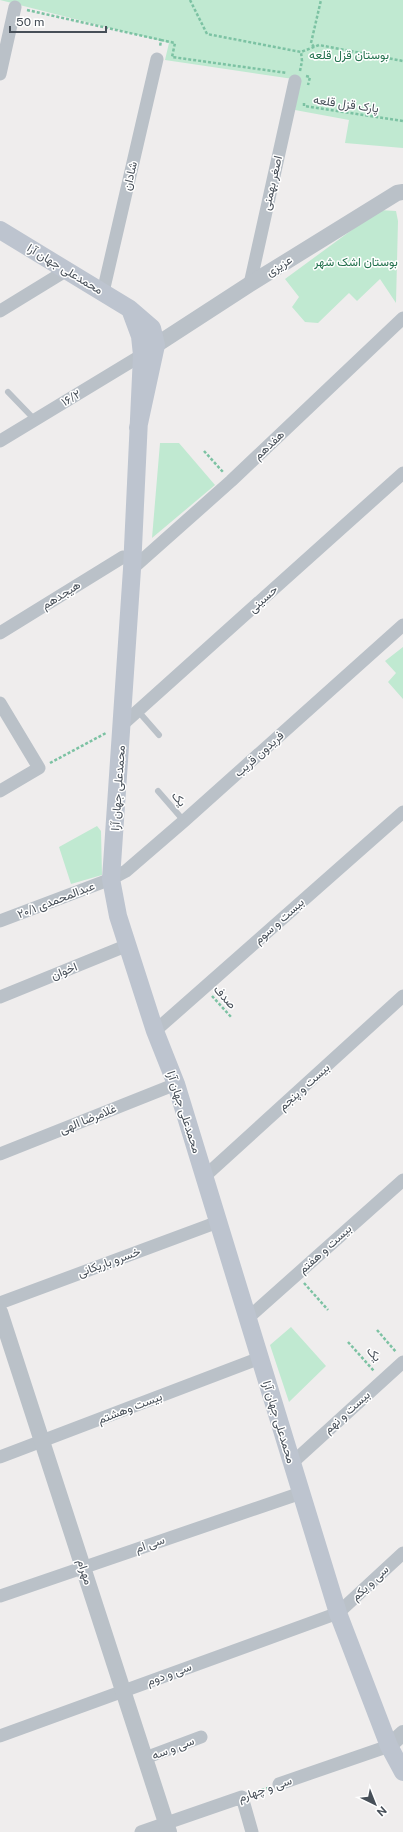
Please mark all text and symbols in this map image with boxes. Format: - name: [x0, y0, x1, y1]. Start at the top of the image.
- scale bar: [10, 8, 106, 34]
- text: 50 m: [16, 15, 44, 29]
- park label: بوستان قزل قلعه: [309, 48, 389, 63]
- street label: پارک قزل قلعه: [312, 92, 380, 117]
- street label: اصغر بهمنی: [259, 154, 286, 212]
- street label: شادان: [120, 160, 140, 192]
- street label: محمدعلی جهان آرا: [24, 241, 105, 298]
- street label: عزیزی: [263, 253, 295, 280]
- park label: بوستان اشک شهر: [313, 255, 398, 270]
- street label: ۱۶/۲: [59, 387, 83, 409]
- street label: هفدهم: [251, 427, 288, 463]
- street label: هیجدهم: [39, 578, 84, 613]
- street label: حسینی: [246, 582, 281, 616]
- street label: فریدون قریب: [231, 728, 287, 781]
- street label: محمدعلی جهان آرا: [108, 745, 129, 831]
- street label: یک: [169, 789, 189, 809]
- street label: عبدالمحمدی ۲۰/۱: [15, 879, 97, 922]
- street label: بیست و سوم: [251, 895, 307, 948]
- street label: اخوان: [49, 959, 80, 983]
- street label: صدف: [211, 982, 239, 1012]
- street label: بیست و پنجم: [276, 1060, 333, 1114]
- street label: محمدعلی جهان آرا: [163, 1069, 204, 1155]
- street label: غلامرضا الهی: [57, 1101, 119, 1138]
- street label: بیست و هفتم: [296, 1222, 355, 1277]
- street label: خسرو باریکانی: [76, 1244, 143, 1281]
- street label: یک: [364, 1344, 384, 1364]
- street label: محمدعلی جهان آرا: [259, 1379, 298, 1465]
- street label: بیست و نهم: [321, 1388, 374, 1437]
- street label: بیست وهشتم: [96, 1389, 165, 1428]
- street label: سی ام: [133, 1532, 167, 1556]
- street label: مهرام: [73, 1557, 96, 1587]
- street label: سی و یکم: [348, 1562, 392, 1604]
- street label: سی و دوم: [145, 1659, 194, 1689]
- street label: سی و سه: [150, 1734, 196, 1763]
- street label: سی و چهارم: [236, 1773, 294, 1806]
- north arrow: [355, 1784, 395, 1824]
- text: N: [375, 1804, 389, 1819]

